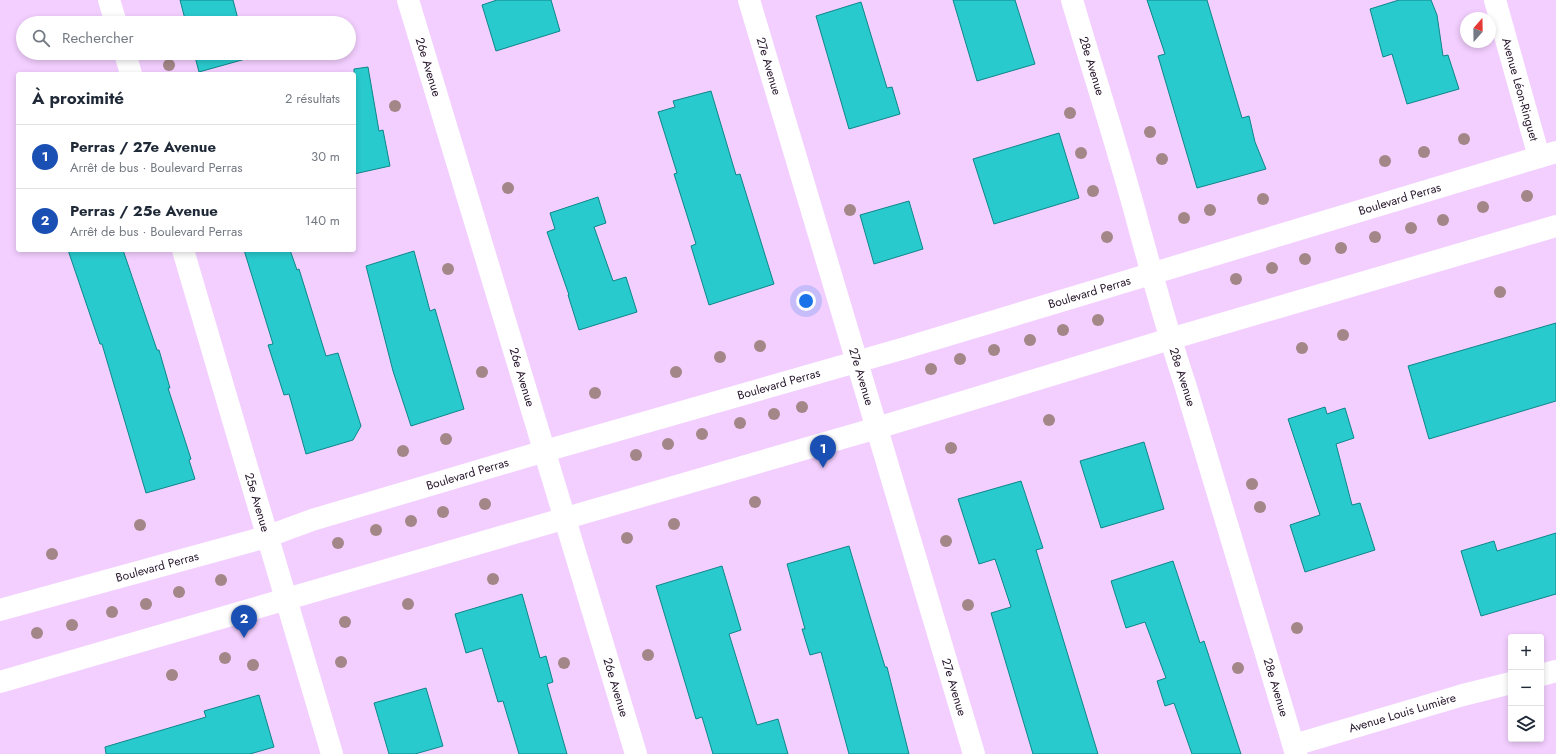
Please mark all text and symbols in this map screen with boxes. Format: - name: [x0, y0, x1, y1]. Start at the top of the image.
- north arrow: [1460, 12, 1496, 48]
- search box: [16, 16, 356, 60]
- icon: search: [30, 27, 52, 49]
- text: Rechercher: [62, 27, 134, 49]
- street label: 28e Avenue: [1074, 34, 1109, 98]
- street label: 26e Avenue: [411, 35, 446, 99]
- street label: 27e Avenue: [752, 35, 786, 97]
- street label: Avenue Léon-Ringuet: [1497, 36, 1543, 143]
- text: À proximité: [32, 86, 124, 110]
- text: 2 résultats: [285, 89, 340, 108]
- text: Perras / 27e Avenue: [70, 136, 216, 158]
- text: 1: [42, 147, 48, 166]
- text: 30 m: [311, 147, 340, 166]
- text: Arrêt de bus · Boulevard Perras: [70, 158, 242, 177]
- street label: Boulevard Perras: [1356, 178, 1443, 220]
- text: Perras / 25e Avenue: [70, 200, 218, 222]
- text: 2: [41, 211, 49, 230]
- text: 140 m: [305, 211, 340, 230]
- text: Arrêt de bus · Boulevard Perras: [70, 222, 242, 241]
- street label: Boulevard Perras: [1046, 271, 1133, 313]
- your location: [796, 291, 816, 311]
- street label: 26e Avenue: [505, 345, 539, 409]
- street label: 28e Avenue: [1165, 345, 1200, 409]
- street label: 27e Avenue: [844, 346, 878, 408]
- street label: Boulevard Perras: [735, 364, 822, 405]
- pin: 1: [810, 435, 836, 468]
- street label: Boulevard Perras: [424, 453, 511, 495]
- street label: 25e Avenue: [240, 471, 274, 534]
- street label: Boulevard Perras: [114, 547, 201, 587]
- pin: 2: [231, 605, 257, 638]
- map controls: [1508, 634, 1544, 742]
- button: +: [1508, 634, 1544, 670]
- street label: 26e Avenue: [598, 655, 633, 719]
- street label: 27e Avenue: [937, 656, 971, 718]
- street label: 28e Avenue: [1259, 656, 1293, 719]
- button: −: [1508, 670, 1544, 706]
- street label: Avenue Louis Lumière: [1346, 689, 1458, 737]
- button: layers: [1508, 706, 1544, 742]

